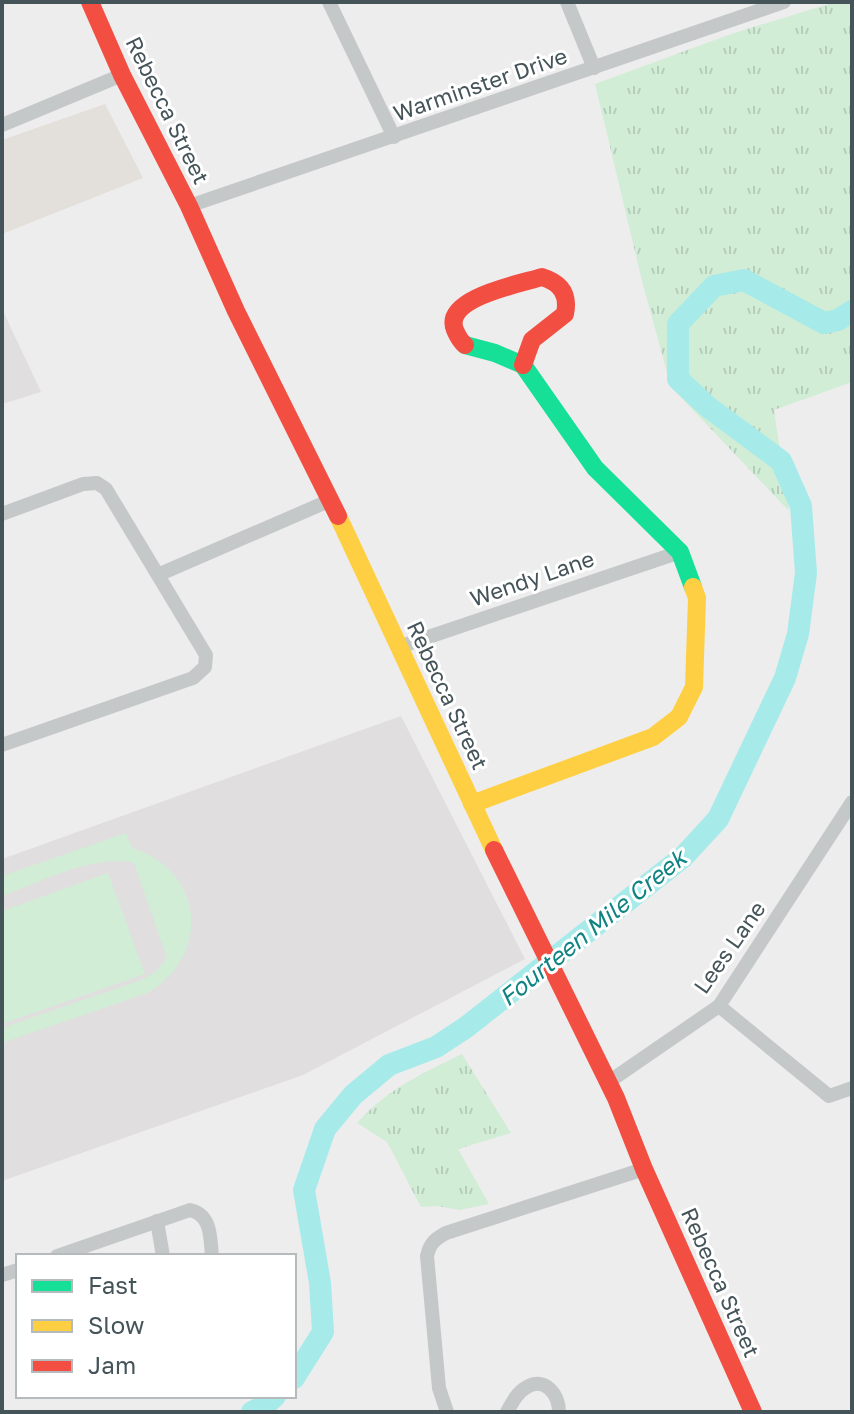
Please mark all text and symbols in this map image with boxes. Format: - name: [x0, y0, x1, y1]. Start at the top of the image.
- street label: Rebecca Street: [121, 32, 215, 188]
- street label: Warminster Drive: [390, 42, 570, 126]
- street label: Wendy Lane: [466, 544, 598, 612]
- street label: Rebecca Street: [402, 616, 494, 774]
- water label: Fourteen Mile Creek: [493, 841, 693, 1011]
- street label: Lees Lane: [687, 896, 771, 998]
- street label: Rebecca Street: [676, 1203, 766, 1361]
- legend: [16, 1254, 296, 1398]
- text: Fast: [88, 1270, 138, 1299]
- text: Slow: [88, 1310, 144, 1339]
- text: Jam: [88, 1350, 136, 1379]

